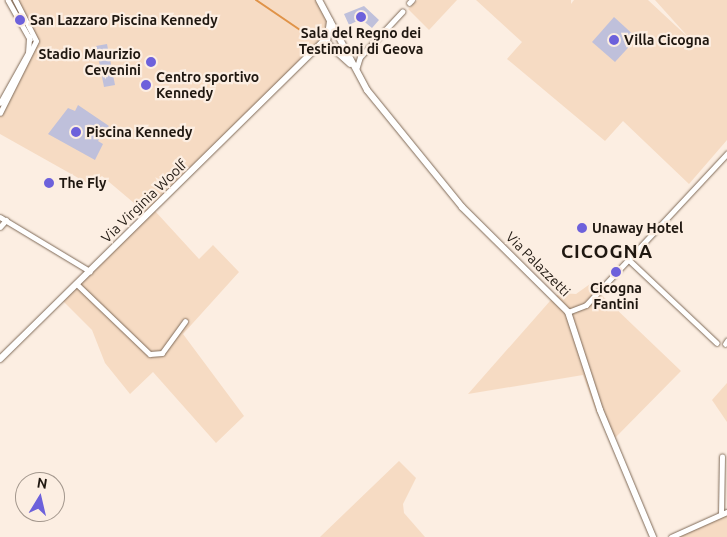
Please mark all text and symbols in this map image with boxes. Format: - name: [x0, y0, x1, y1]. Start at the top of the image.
- marker: Sala del Regno dei Testimoni di Geova: [355, 11, 367, 23]
- place label: San Lazzaro Piscina Kennedy: [30, 12, 218, 28]
- marker: San Lazzaro Piscina Kennedy: [14, 14, 26, 26]
- place label: Sala del Regno dei Testimoni di Geova: [299, 25, 423, 58]
- place label: Villa Cicogna: [624, 32, 710, 48]
- marker: Villa Cicogna: [608, 34, 620, 46]
- place label: Stadio Maurizio Cevenini: [39, 46, 141, 78]
- marker: Stadio Maurizio Cevenini: [145, 56, 157, 68]
- place label: Centro sportivo Kennedy: [156, 69, 259, 102]
- marker: Centro sportivo Kennedy: [140, 79, 152, 91]
- place label: Piscina Kennedy: [86, 124, 192, 140]
- marker: Piscina Kennedy: [70, 126, 82, 138]
- street label: Via Virginia Woolf: [98, 156, 190, 246]
- place label: The Fly: [59, 175, 106, 191]
- marker: The Fly: [43, 177, 55, 189]
- place label: Unaway Hotel: [592, 220, 683, 236]
- marker: Unaway Hotel: [576, 222, 588, 234]
- street label: Via Palazzetti: [502, 228, 574, 300]
- district label: CICOGNA: [560, 241, 654, 263]
- marker: Cicogna Fantini: [610, 266, 622, 278]
- place label: Cicogna Fantini: [590, 280, 642, 312]
- north arrow: [15, 472, 65, 522]
- text: N: [36, 474, 49, 492]

